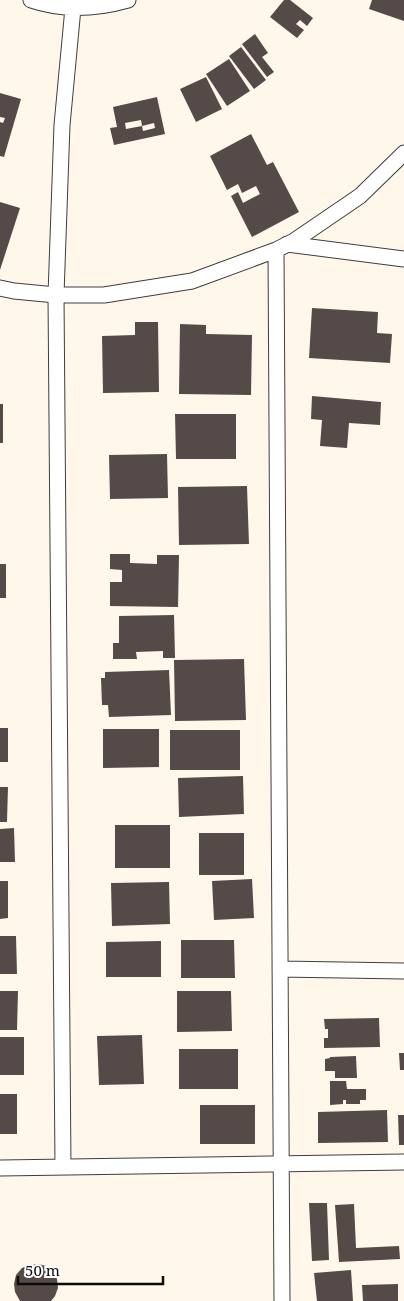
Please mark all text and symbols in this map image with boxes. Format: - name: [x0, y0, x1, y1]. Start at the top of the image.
- scale bar: [18, 1254, 162, 1286]
- text: 50 m: [25, 1260, 60, 1280]

